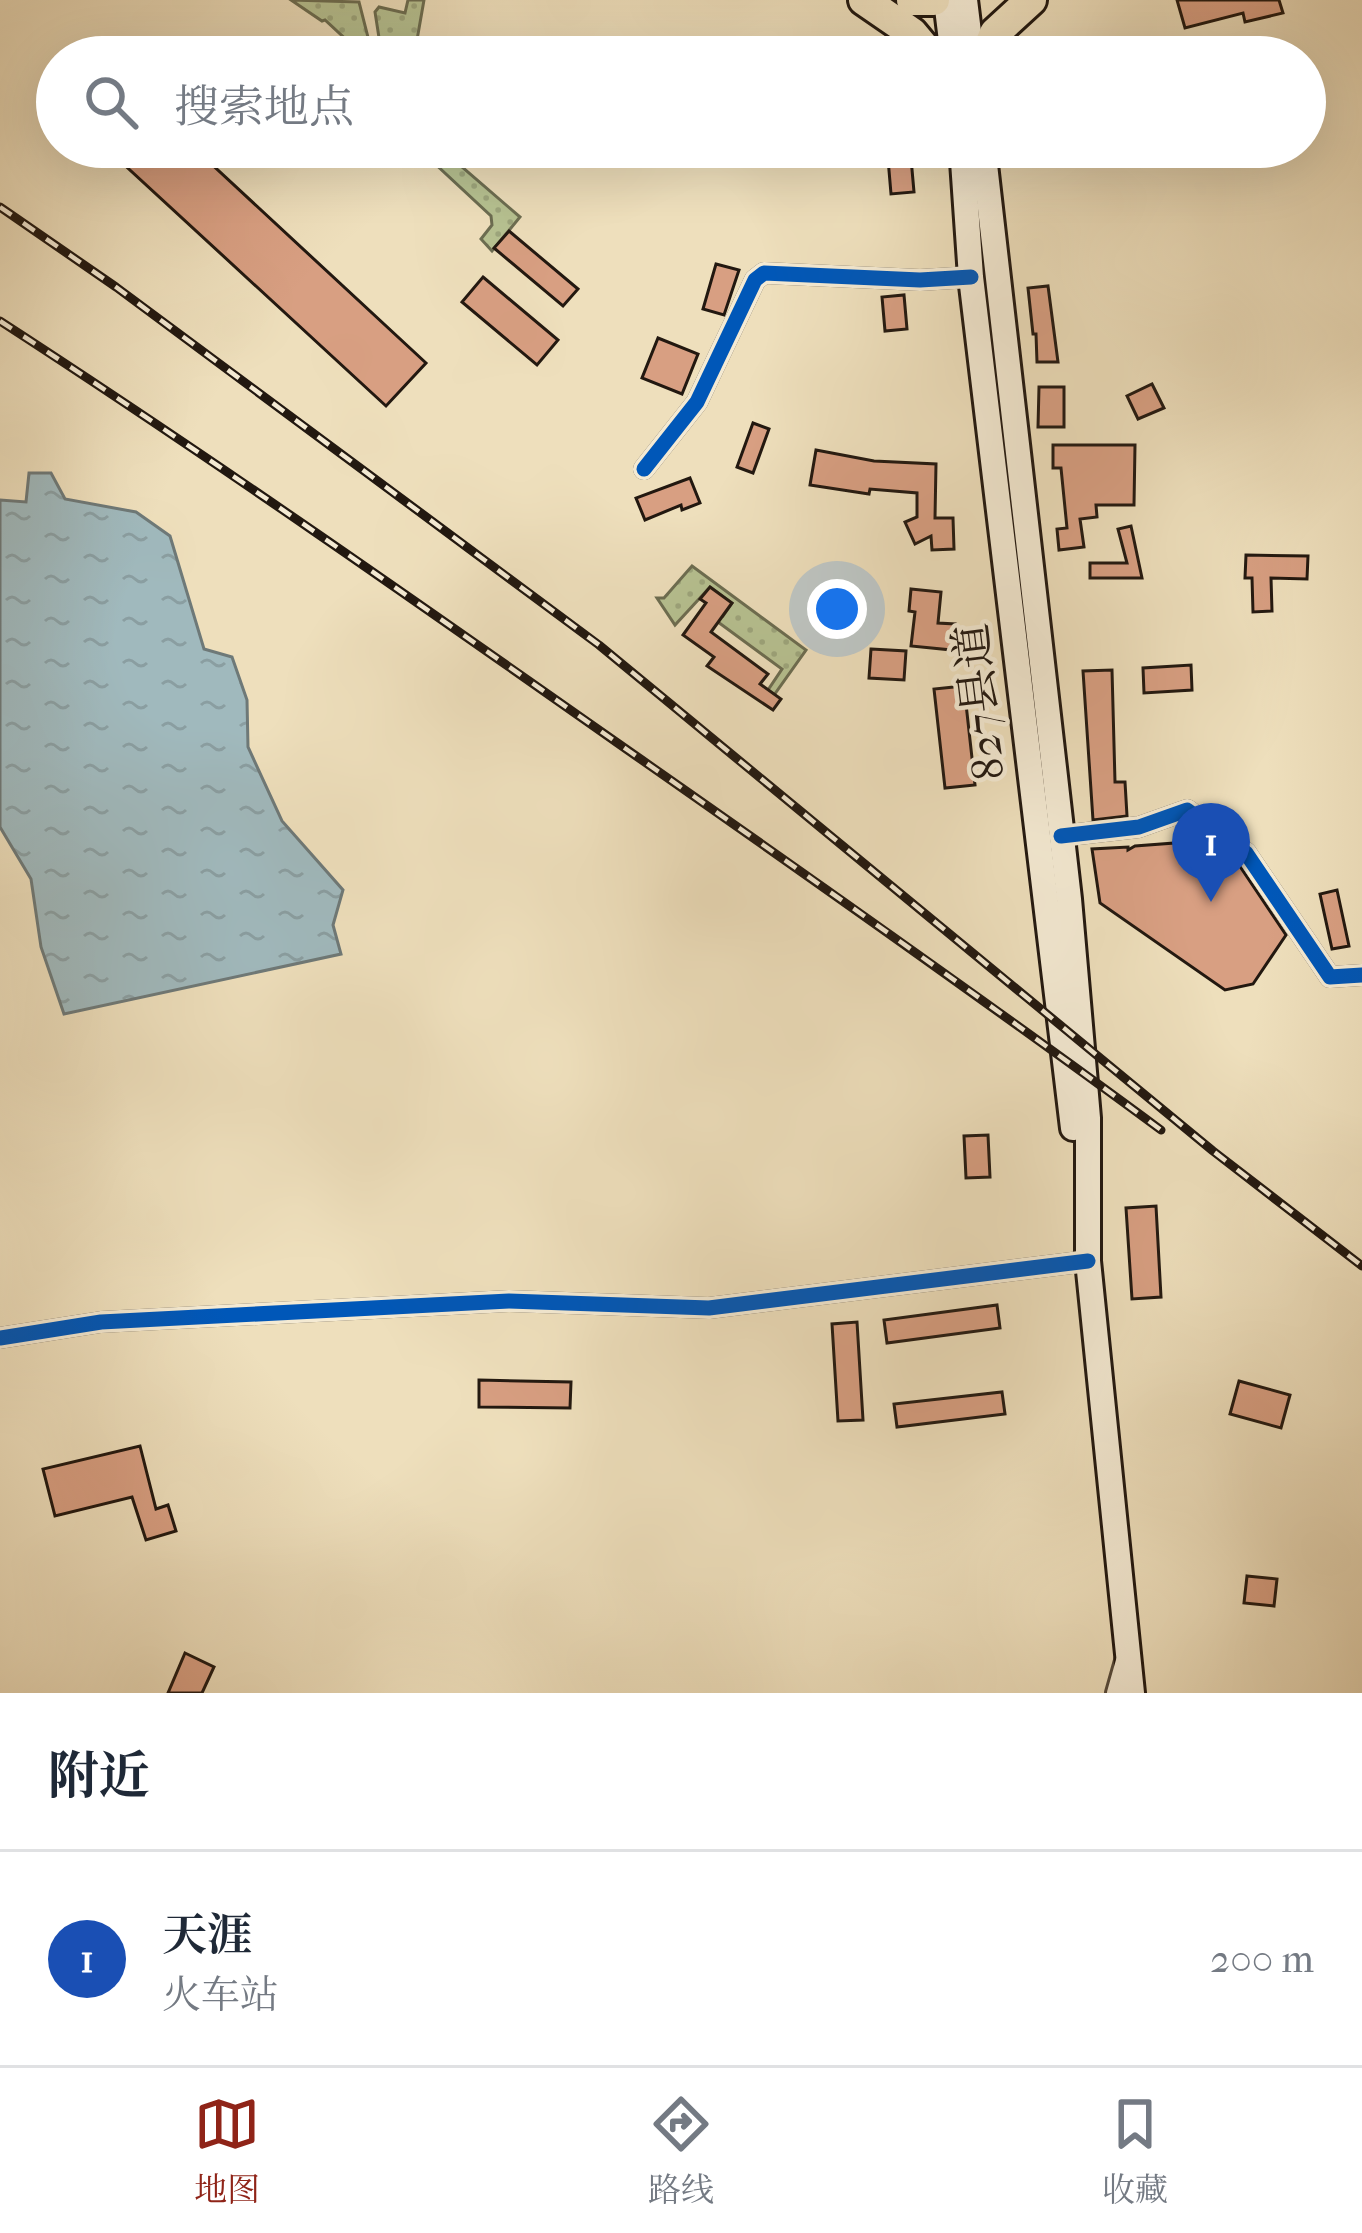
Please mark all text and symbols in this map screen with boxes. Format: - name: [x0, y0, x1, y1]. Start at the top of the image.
- search box: [36, 36, 1326, 168]
- icon: search: [78, 69, 144, 135]
- text: 搜索地点: [174, 81, 354, 134]
- your location: [807, 579, 867, 639]
- street label: 827县道: [945, 620, 1016, 783]
- pin: 1: [1172, 803, 1250, 902]
- text: 附近: [48, 1746, 150, 1806]
- text: 天涯: [162, 1909, 252, 1962]
- text: 1: [80, 1936, 94, 1982]
- text: 200 m: [1210, 1936, 1314, 1982]
- text: 火车站: [162, 1972, 279, 2018]
- tab: 地图: [194, 2091, 260, 2210]
- tab: 路线: [648, 2091, 714, 2210]
- tab: 收藏: [1102, 2091, 1168, 2210]

